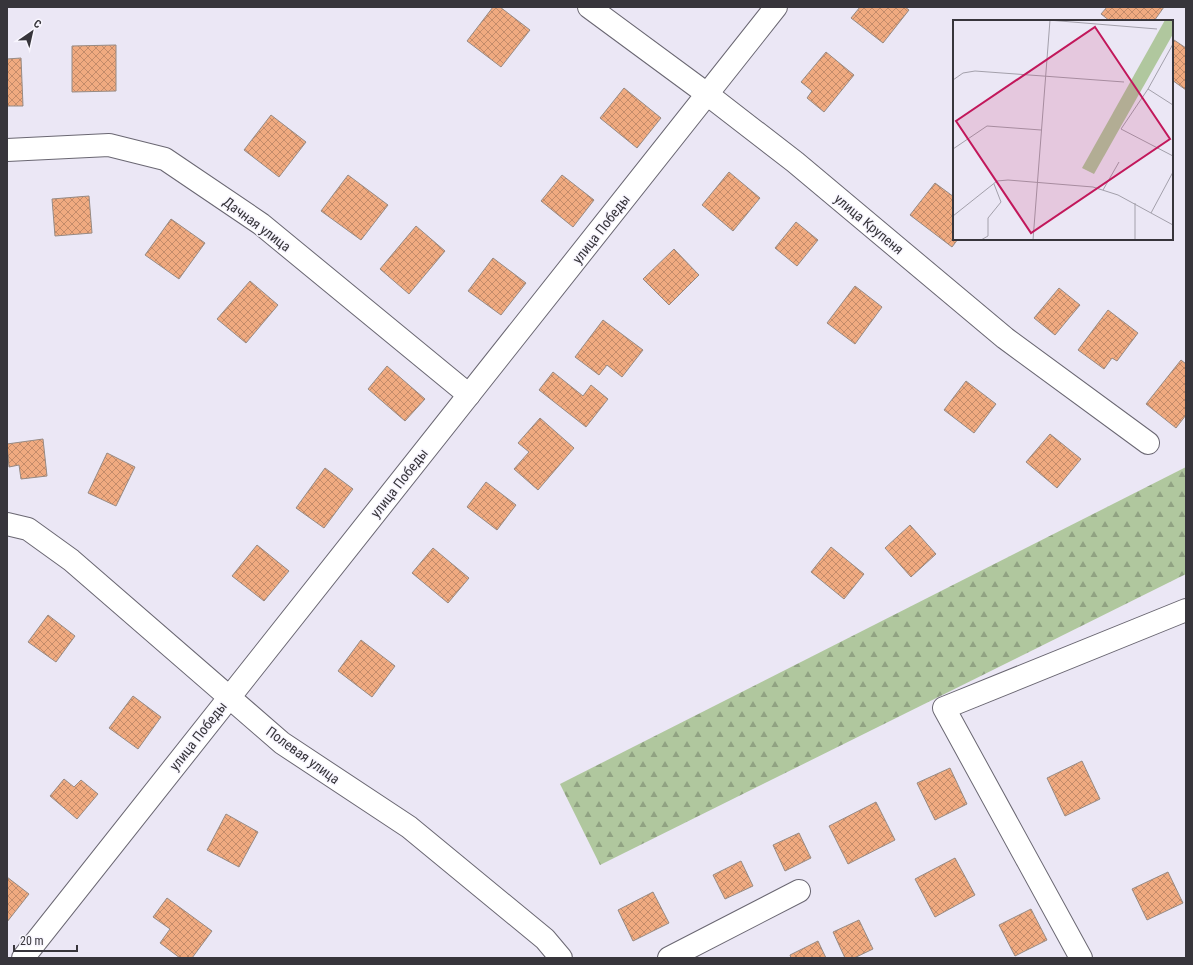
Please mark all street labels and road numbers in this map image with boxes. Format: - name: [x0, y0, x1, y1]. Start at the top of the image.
- street label: улица Победы: [569, 191, 633, 267]
- street label: улица Крупеня: [831, 191, 907, 257]
- street label: Дачная улица: [220, 193, 294, 255]
- street label: улица Победы: [367, 445, 431, 521]
- street label: улица Победы: [166, 698, 230, 774]
- street label: Полевая улица: [263, 723, 343, 787]

